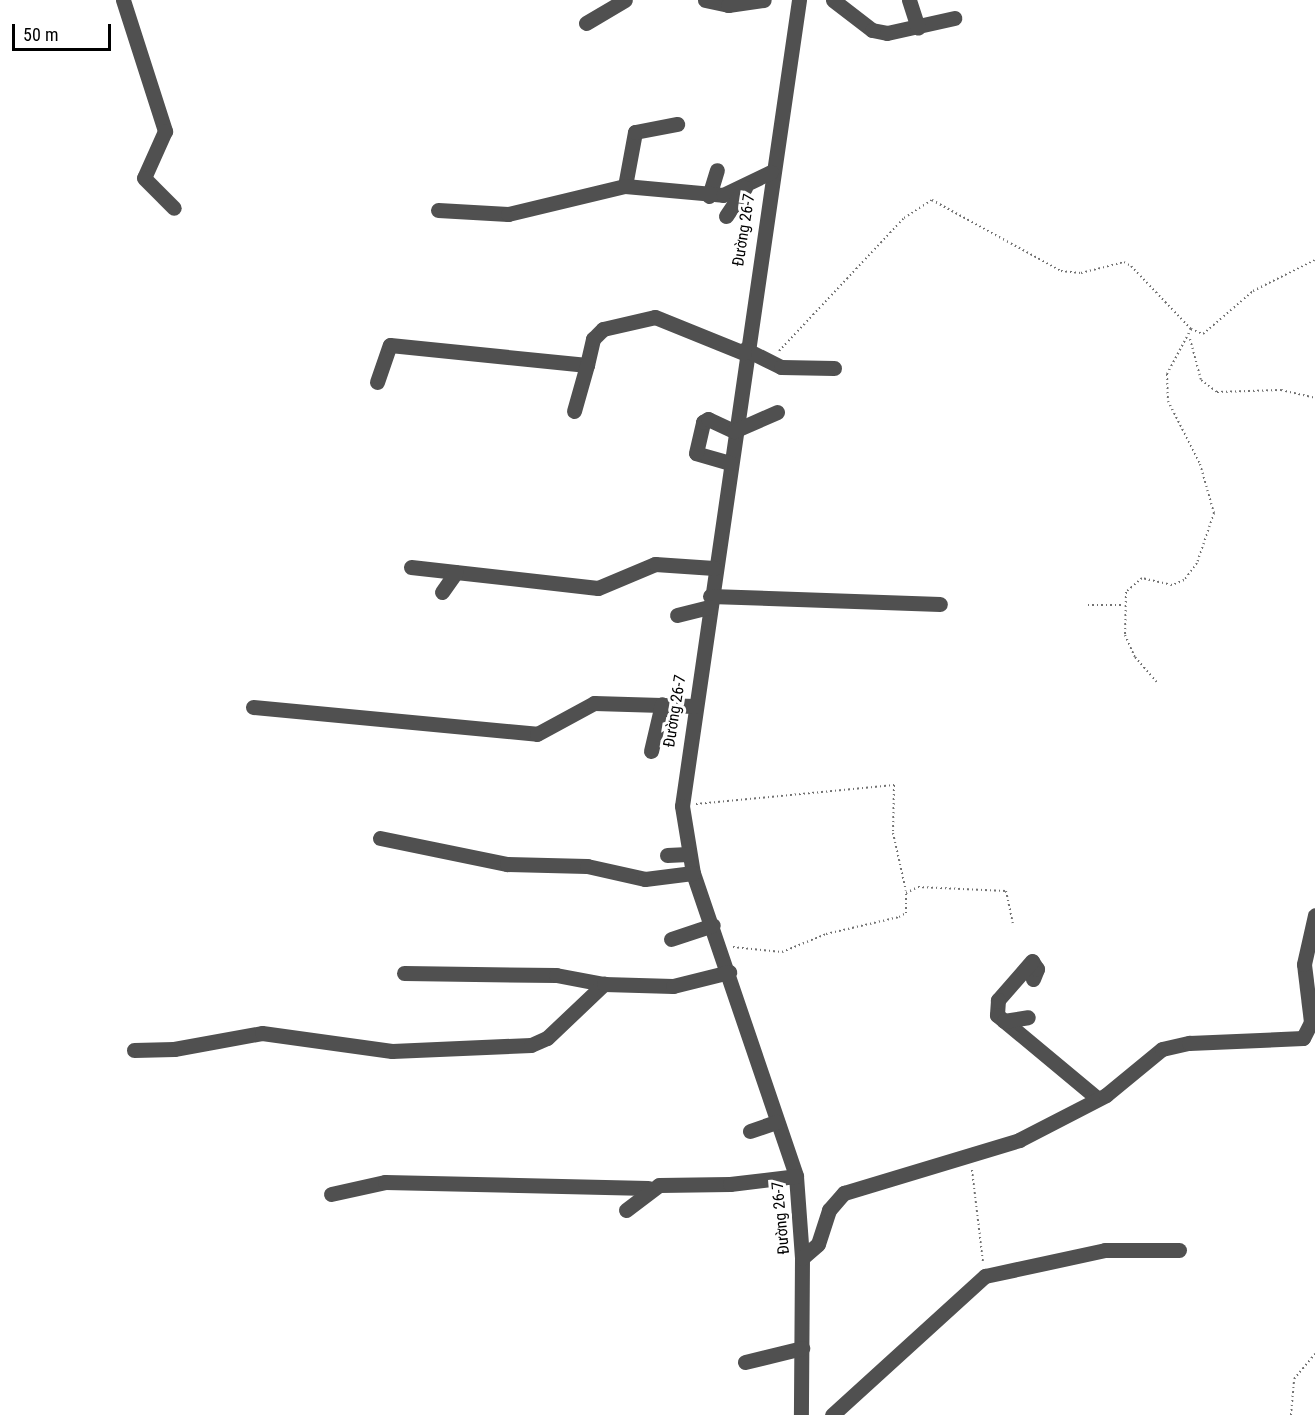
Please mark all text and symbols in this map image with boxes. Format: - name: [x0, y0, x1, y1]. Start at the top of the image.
- scale bar: [15, 12, 114, 50]
- text: 50 m: [23, 24, 58, 45]
- street label: Đường 26-7: [729, 192, 759, 268]
- street label: Đường 26-7: [660, 673, 690, 749]
- street label: Đường 26-7: [768, 1181, 794, 1255]

